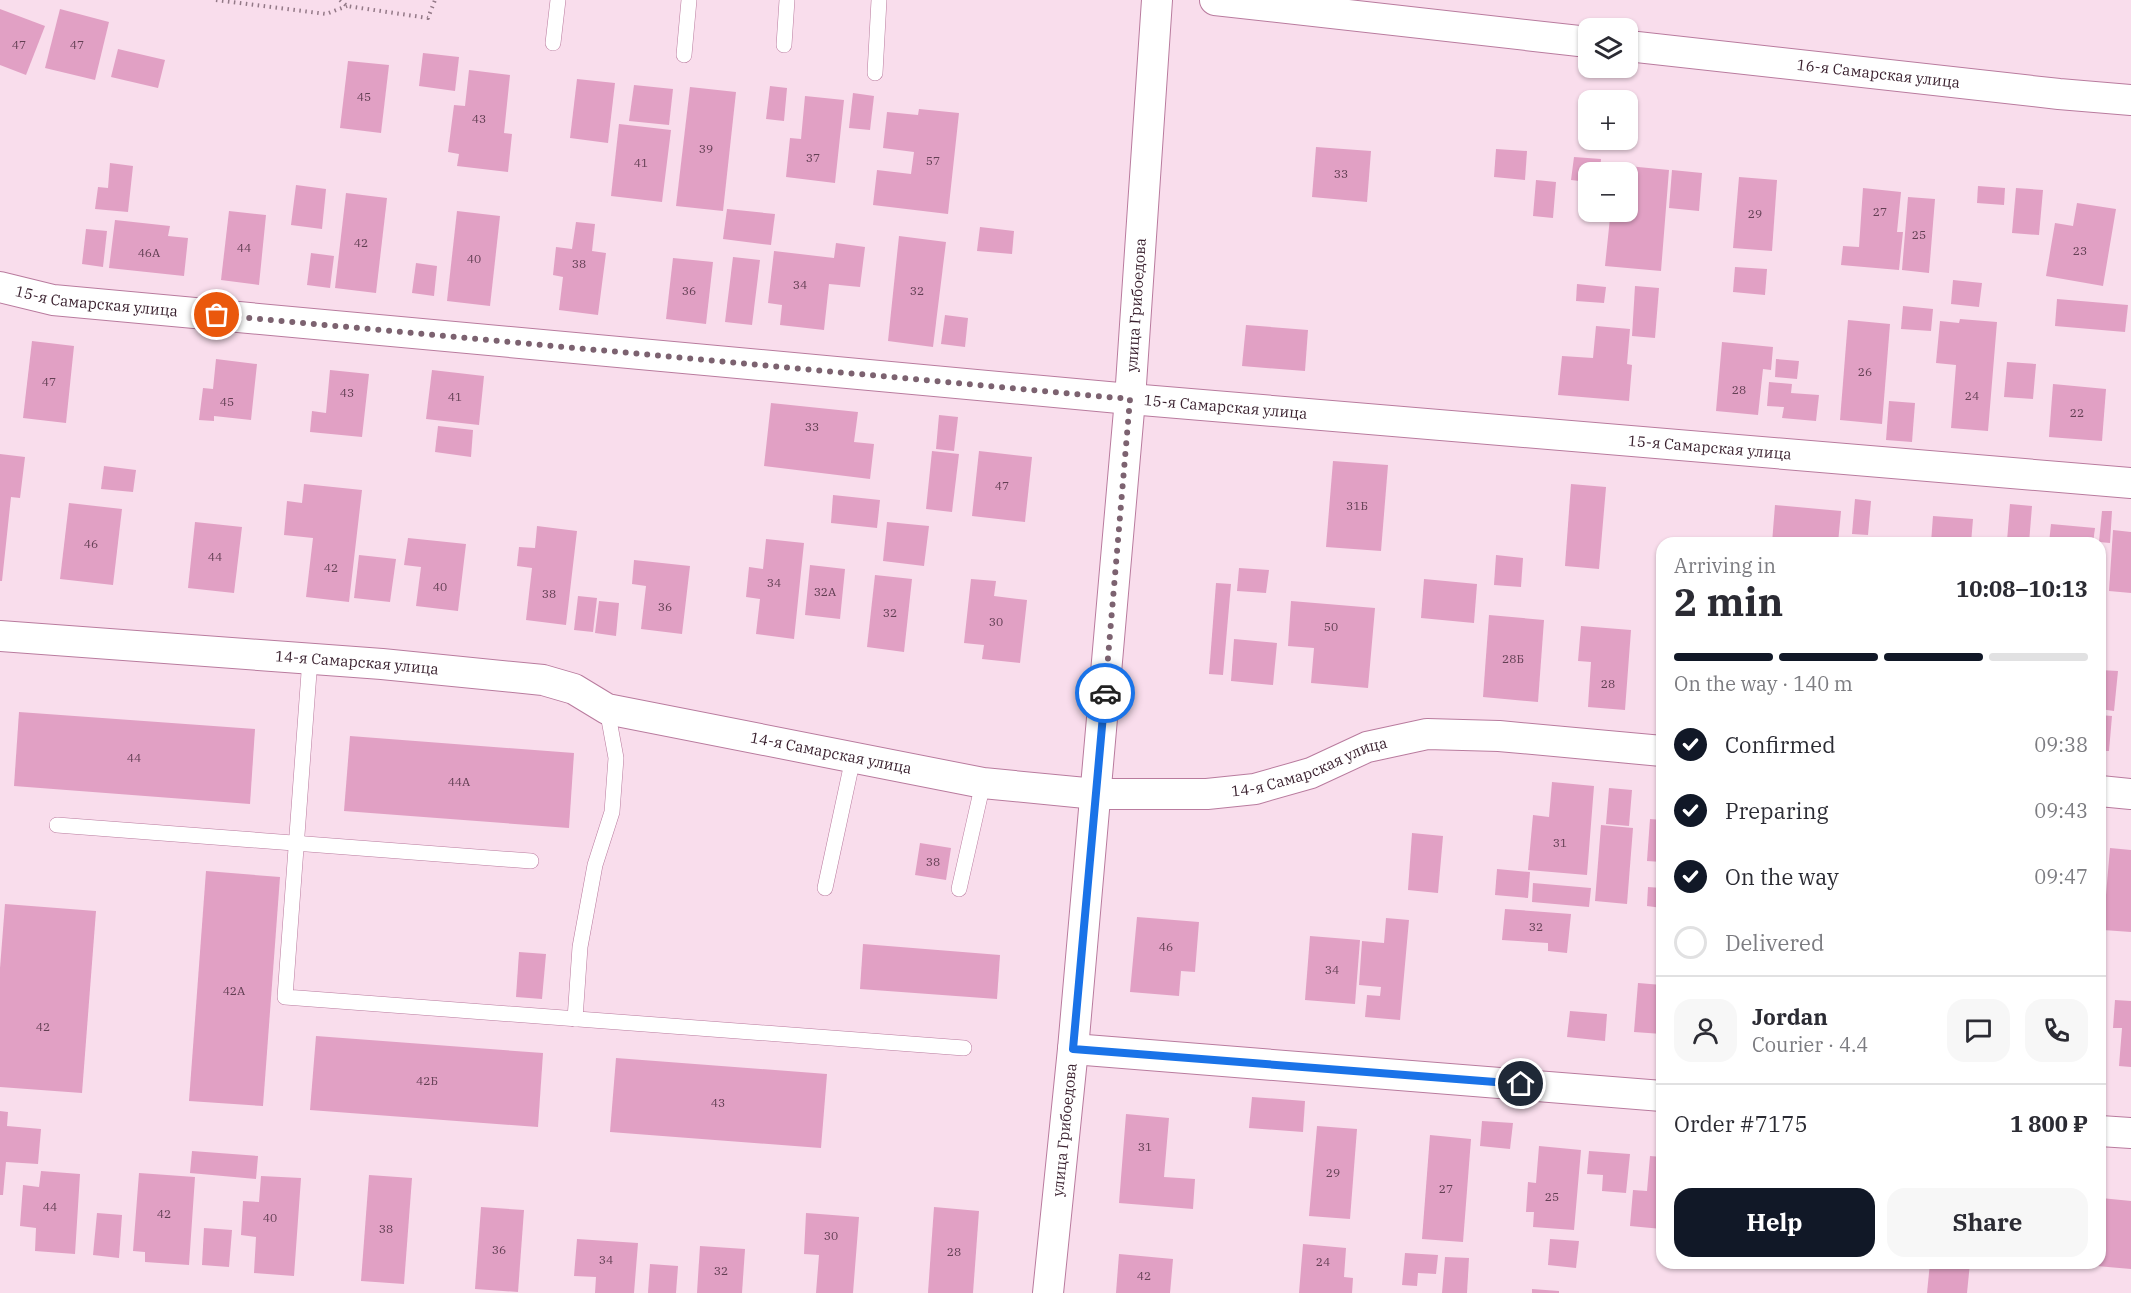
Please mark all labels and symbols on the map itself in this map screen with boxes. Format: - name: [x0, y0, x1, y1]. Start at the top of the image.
- house number: 47: [12, 37, 26, 52]
- house number: 47: [70, 37, 84, 52]
- street label: 16-я Самарская улица: [1796, 55, 1961, 92]
- house number: 45: [357, 89, 371, 104]
- house number: 43: [472, 111, 486, 126]
- house number: 39: [699, 141, 713, 156]
- house number: 37: [806, 150, 820, 165]
- house number: 57: [926, 153, 940, 168]
- house number: 41: [634, 155, 648, 170]
- house number: 33: [1334, 166, 1348, 181]
- house number: 27: [1873, 204, 1887, 219]
- house number: 29: [1748, 206, 1762, 221]
- house number: 25: [1912, 227, 1926, 242]
- house number: 42: [354, 235, 368, 250]
- street label: улица Грибоедова: [1122, 237, 1150, 373]
- house number: 44: [237, 240, 251, 255]
- house number: 23: [2073, 243, 2087, 258]
- house number: 46А: [138, 245, 161, 260]
- house number: 40: [467, 251, 481, 266]
- house number: 38: [572, 256, 586, 271]
- house number: 34: [793, 277, 807, 292]
- street label: 15-я Самарская улица: [13, 281, 179, 320]
- house number: 36: [682, 283, 696, 298]
- house number: 32: [910, 283, 924, 298]
- pin: [191, 289, 242, 340]
- house number: 26: [1858, 364, 1872, 379]
- house number: 47: [42, 374, 56, 389]
- house number: 28: [1732, 382, 1746, 397]
- house number: 43: [340, 385, 354, 400]
- house number: 24: [1965, 388, 1979, 403]
- house number: 41: [448, 389, 462, 404]
- street label: 15-я Самарская улица: [1143, 390, 1308, 423]
- house number: 45: [220, 394, 234, 409]
- house number: 22: [2070, 405, 2084, 420]
- house number: 33: [805, 419, 819, 434]
- street label: 15-я Самарская улица: [1627, 431, 1792, 463]
- house number: 47: [995, 478, 1009, 493]
- house number: 31Б: [1346, 498, 1368, 513]
- house number: 46: [84, 536, 98, 551]
- house number: 44: [208, 549, 222, 564]
- house number: 42: [324, 560, 338, 575]
- house number: 34: [767, 575, 781, 590]
- house number: 40: [433, 579, 447, 594]
- house number: 32А: [814, 584, 837, 599]
- house number: 38: [542, 586, 556, 601]
- house number: 36: [658, 599, 672, 614]
- house number: 32: [883, 605, 897, 620]
- house number: 30: [989, 614, 1003, 629]
- house number: 50: [1324, 619, 1338, 634]
- street label: 14-я Самарская улица: [275, 646, 440, 679]
- house number: 28Б: [1502, 651, 1524, 666]
- courier: [1075, 663, 1135, 723]
- house number: 28: [1601, 676, 1615, 691]
- street label: 14-я Самарская улица: [749, 727, 913, 778]
- street label: 14-я Самарская улица: [1230, 733, 1389, 800]
- house number: 44: [127, 750, 141, 765]
- house number: 44А: [448, 774, 471, 789]
- house number: 31: [1553, 835, 1567, 850]
- house number: 38: [926, 854, 940, 869]
- house number: 32: [1529, 919, 1543, 934]
- house number: 46: [1159, 939, 1173, 954]
- house number: 34: [1325, 962, 1339, 977]
- house number: 42А: [223, 983, 246, 998]
- house number: 42: [36, 1019, 50, 1034]
- pin: [1495, 1058, 1546, 1109]
- street label: улица Грибоедова: [1048, 1062, 1081, 1198]
- house number: 42Б: [416, 1073, 438, 1088]
- house number: 43: [711, 1095, 725, 1110]
- house number: 31: [1138, 1139, 1152, 1154]
- house number: 29: [1326, 1165, 1340, 1180]
- house number: 27: [1439, 1181, 1453, 1196]
- house number: 25: [1545, 1189, 1559, 1204]
- house number: 44: [43, 1199, 57, 1214]
- house number: 42: [157, 1206, 171, 1221]
- house number: 40: [263, 1210, 277, 1225]
- house number: 38: [379, 1221, 393, 1236]
- house number: 30: [824, 1228, 838, 1243]
- house number: 36: [492, 1242, 506, 1257]
- house number: 28: [947, 1244, 961, 1259]
- house number: 34: [599, 1252, 613, 1267]
- house number: 24: [1316, 1254, 1330, 1269]
- house number: 32: [714, 1263, 728, 1278]
- house number: 42: [1137, 1268, 1151, 1283]

